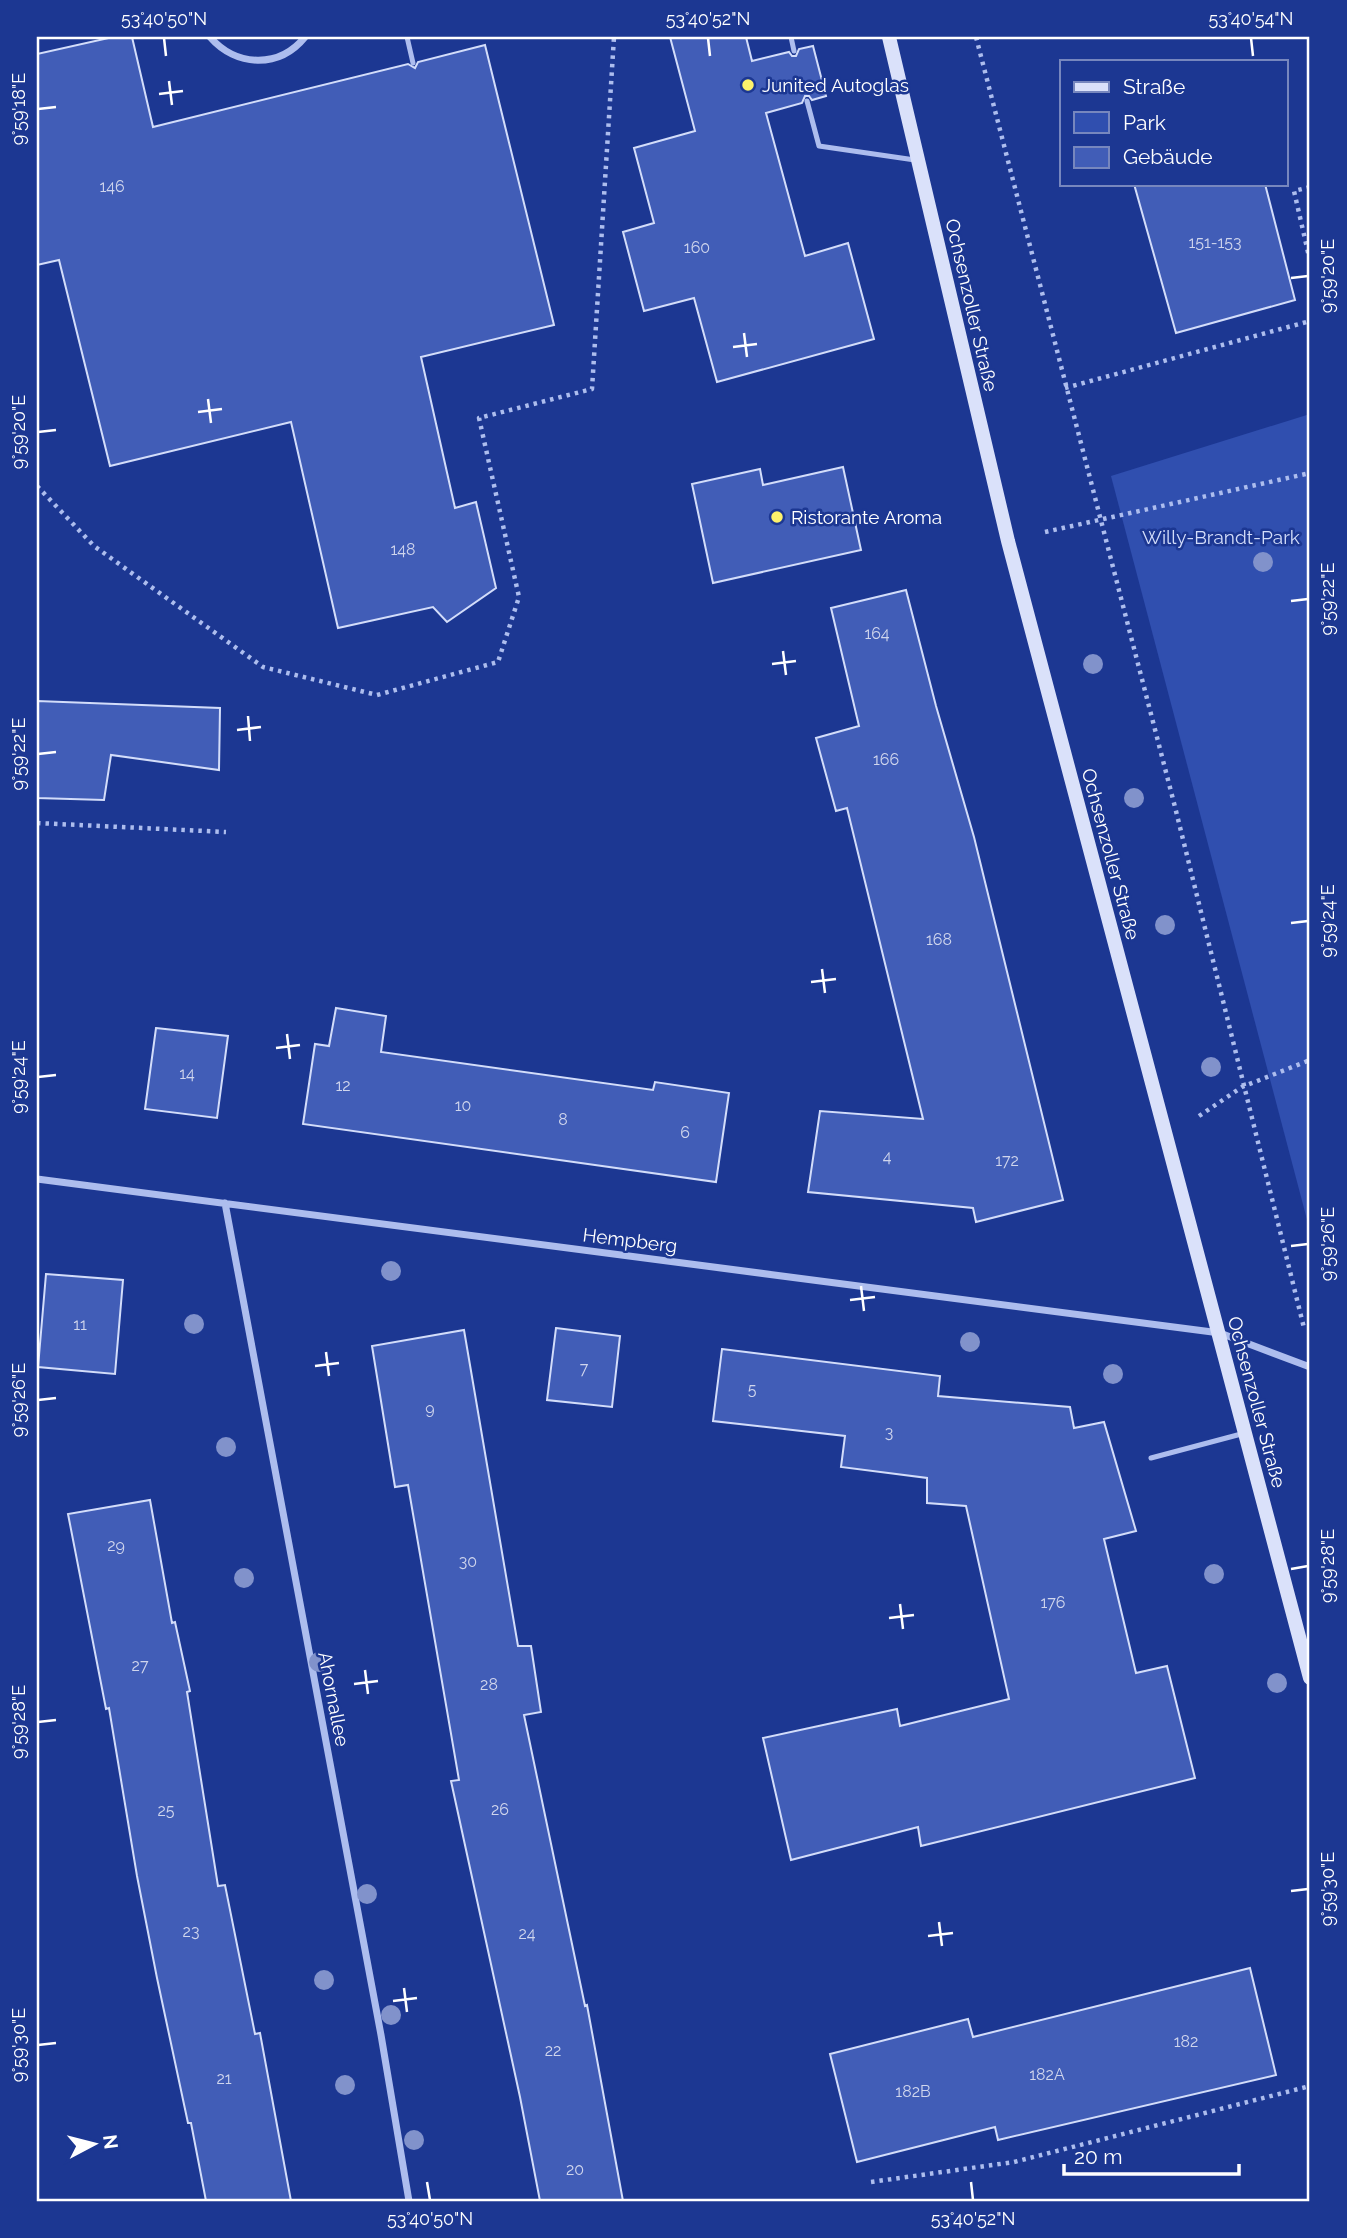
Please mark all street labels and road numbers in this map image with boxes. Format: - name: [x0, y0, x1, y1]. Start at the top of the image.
- street label: Ochsenzoller Straße: [941, 217, 1003, 393]
- street label: Ochsenzoller Straße: [1078, 766, 1144, 942]
- street label: Hempberg: [581, 1223, 679, 1257]
- street label: Ochsenzoller Straße: [1224, 1314, 1290, 1490]
- street label: Ahornallee: [314, 1650, 354, 1748]

